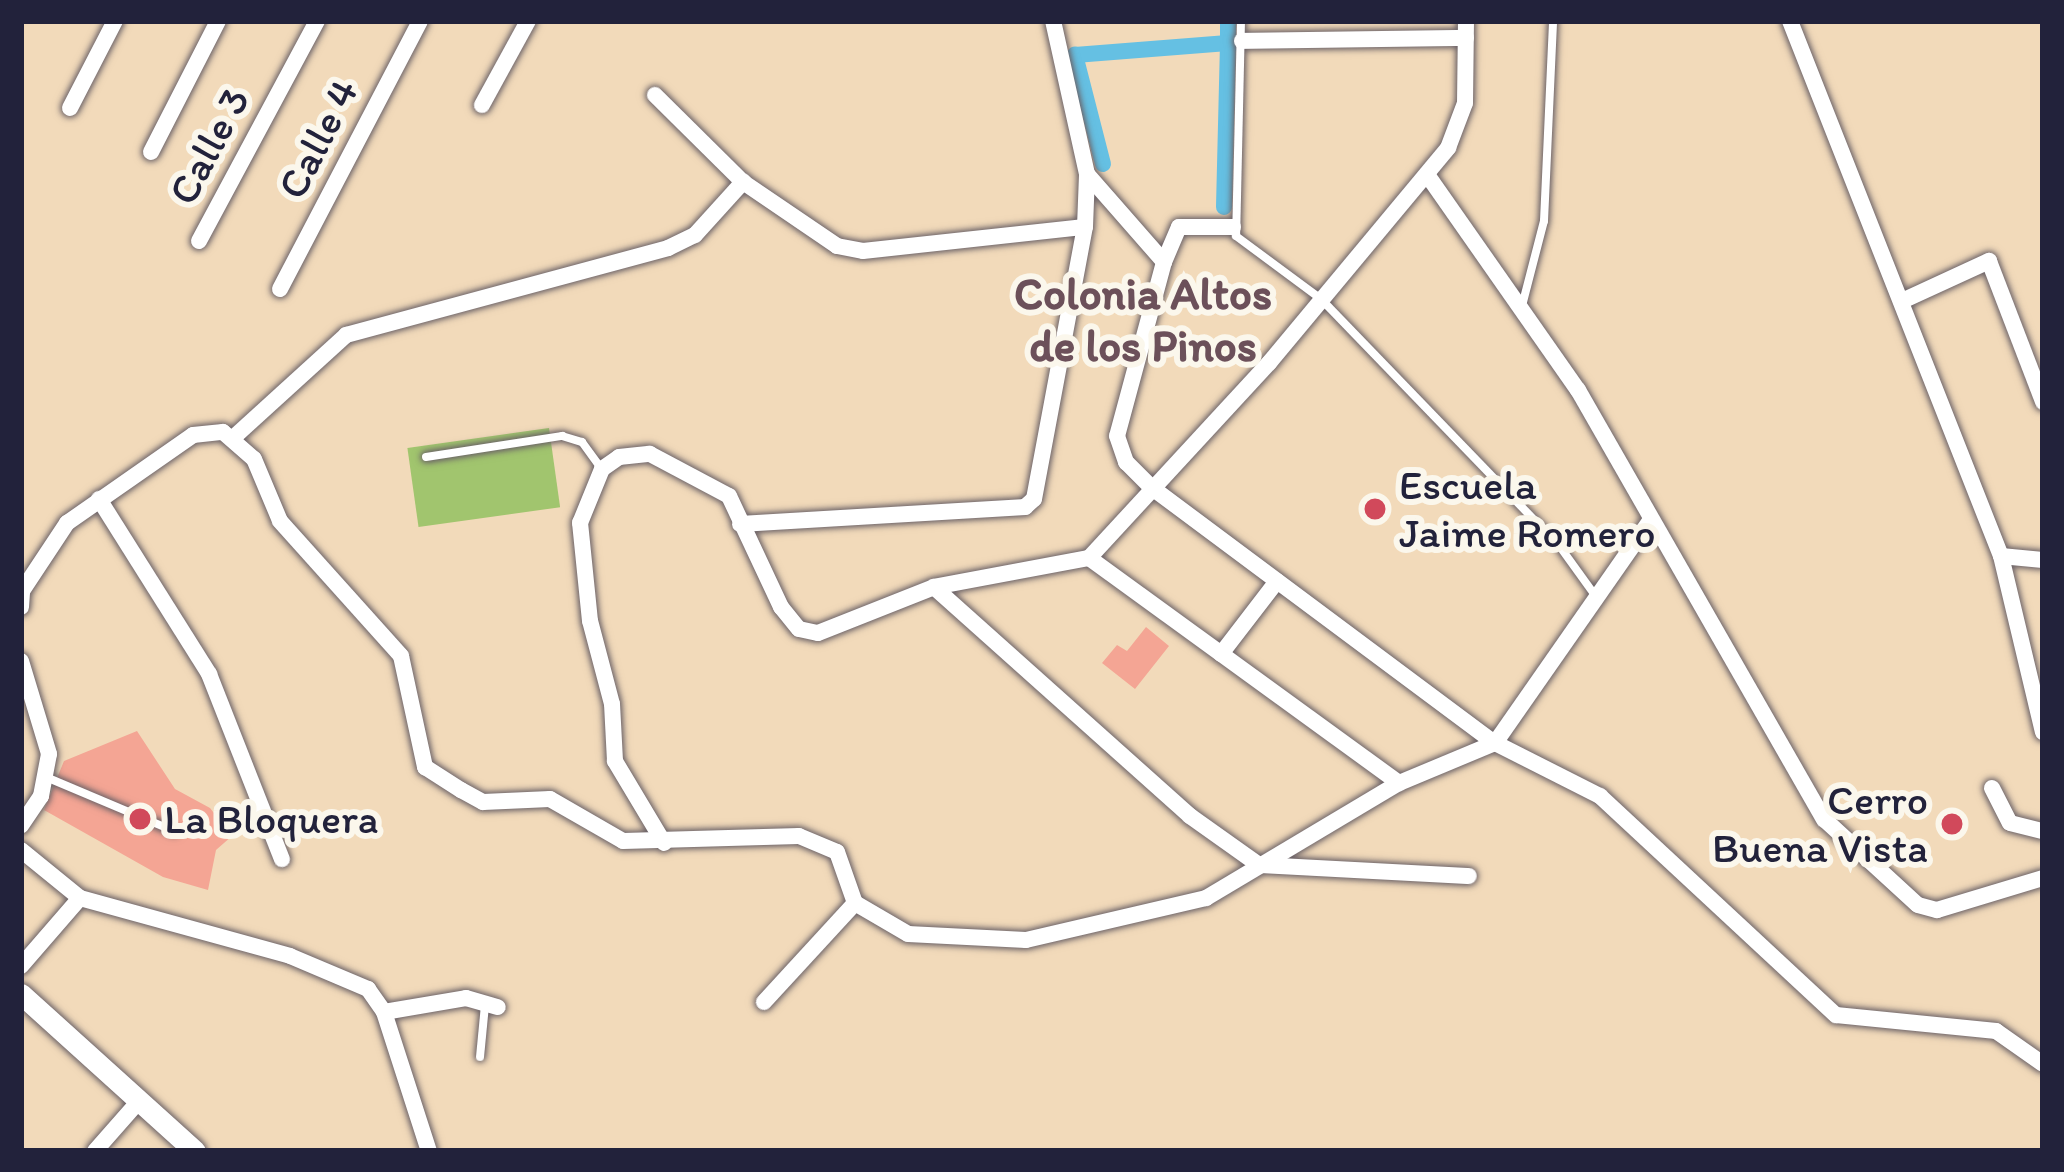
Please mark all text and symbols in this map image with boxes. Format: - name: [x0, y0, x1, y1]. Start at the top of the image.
- street label: Calle 4: [267, 71, 369, 207]
- street label: Calle 3: [157, 79, 261, 213]
- district label: Colonia Altos de los Pinos: [1014, 267, 1272, 373]
- place label: Escuela Jaime Romero: [1399, 460, 1655, 558]
- marker: Escuela Jaime Romero: [1362, 496, 1388, 522]
- place label: Cerro Buena Vista: [1712, 775, 1928, 874]
- place label: La Bloquera: [164, 794, 380, 844]
- marker: La Bloquera: [127, 806, 153, 832]
- marker: Cerro Buena Vista: [1939, 811, 1965, 837]

